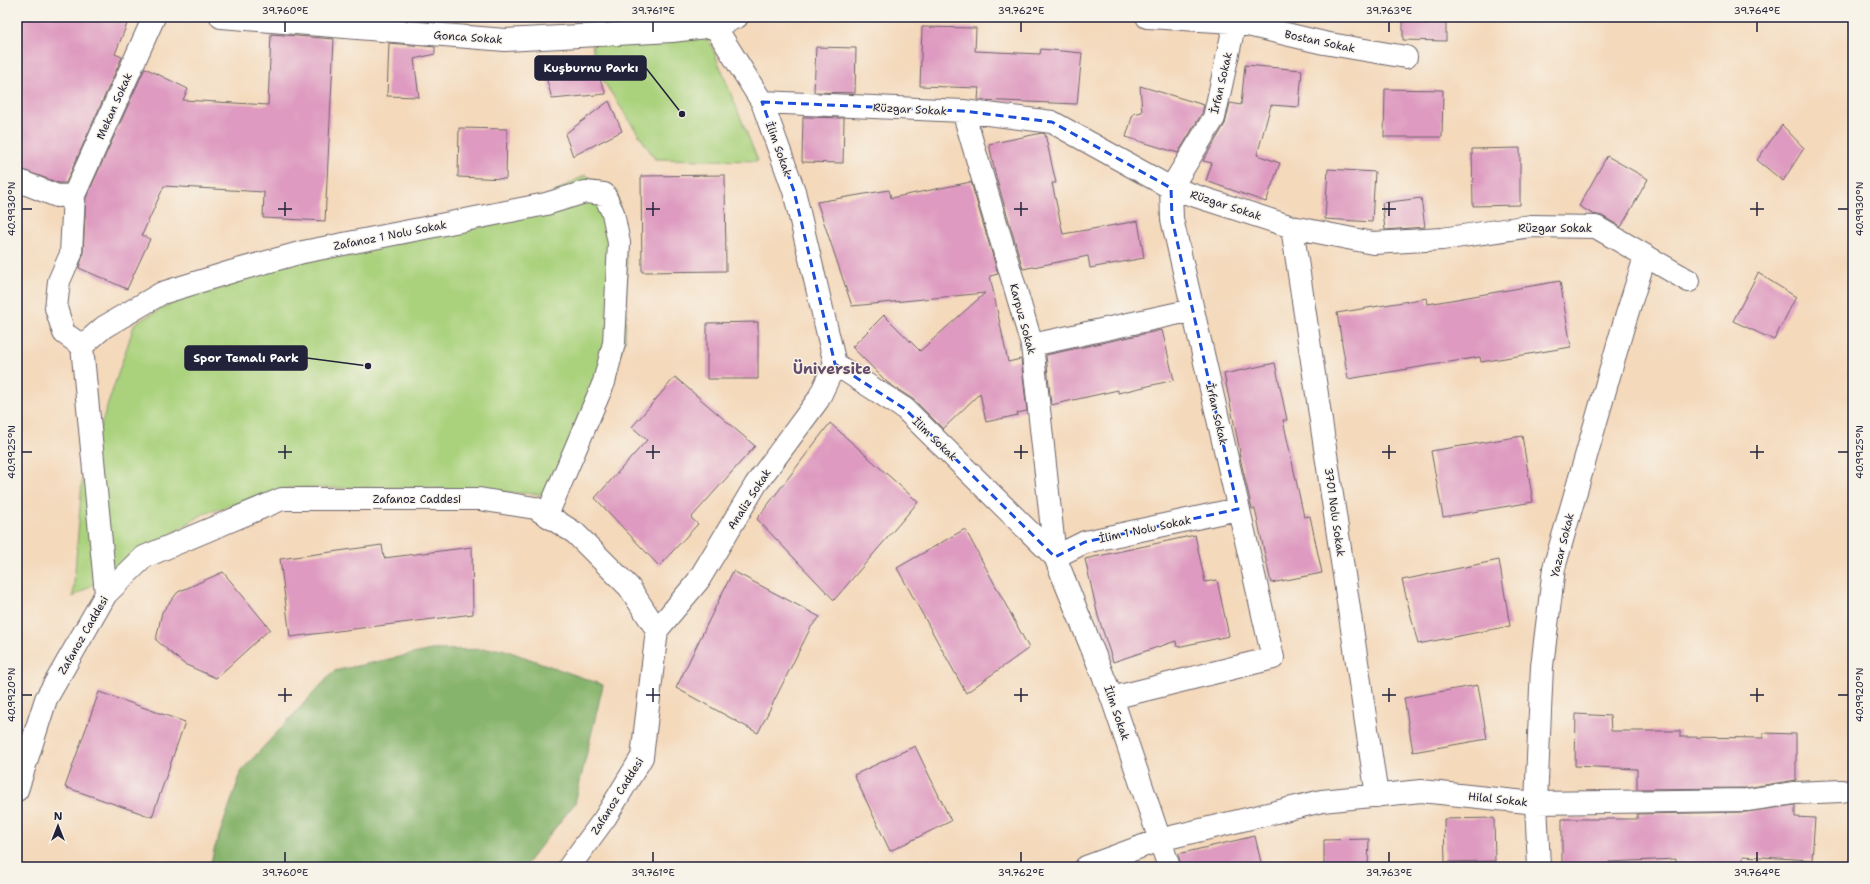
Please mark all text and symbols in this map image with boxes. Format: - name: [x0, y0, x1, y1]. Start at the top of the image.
- text: 39.760°E: [262, 4, 308, 17]
- text: 39.761°E: [631, 4, 675, 17]
- text: 39.762°E: [998, 4, 1044, 17]
- text: 39.763°E: [1366, 4, 1412, 17]
- text: 39.764°E: [1734, 4, 1780, 17]
- street label: Bostan Sokak: [1283, 27, 1357, 56]
- street label: Gonca Sokak: [433, 28, 503, 47]
- street label: İrfan Sokak: [1207, 51, 1236, 116]
- callout: Kuşburnu Parkı: [535, 56, 646, 80]
- text: Kuşburnu Parkı: [544, 60, 638, 76]
- street label: Mekan Sokak: [93, 70, 136, 142]
- street label: Rüzgar Sokak: [873, 100, 947, 119]
- street label: İlim Sokak: [762, 120, 795, 179]
- text: 40.9930°N: [5, 182, 18, 236]
- text: 40.9930°N: [1853, 182, 1866, 236]
- street label: Rüzgar Sokak: [1188, 187, 1263, 224]
- street label: Zafanoz 1 Nolu Sokak: [332, 217, 448, 254]
- street label: Rüzgar Sokak: [1518, 221, 1592, 236]
- street label: Karpuz Sokak: [1006, 282, 1039, 356]
- callout: Spor Temalı Park: [185, 346, 307, 370]
- text: Spor Temalı Park: [193, 350, 299, 366]
- district label: Üniversite: [793, 359, 871, 379]
- street label: İrfan Sokak: [1202, 382, 1231, 447]
- street label: İlim Sokak: [909, 414, 960, 465]
- text: 40.9925°N: [5, 425, 18, 479]
- text: 40.9925°N: [1853, 425, 1866, 479]
- street label: Analiz Sokak: [724, 466, 775, 533]
- street label: 3701 Nolu Sokak: [1321, 467, 1348, 558]
- street label: Zafanoz Caddesi: [373, 492, 461, 507]
- street label: Yazar Sokak: [1547, 511, 1578, 579]
- street label: İlim 1 Nolu Sokak: [1098, 512, 1192, 547]
- street label: Zafanoz Caddesi: [55, 593, 112, 677]
- text: 40.9920°N: [5, 668, 18, 722]
- text: 40.9920°N: [1853, 668, 1866, 722]
- street label: İlim Sokak: [1100, 684, 1133, 743]
- street label: Zafanoz Caddesi: [588, 755, 647, 838]
- street label: Hilal Sokak: [1467, 789, 1528, 810]
- north arrow: [38, 806, 78, 846]
- text: N: [54, 809, 63, 824]
- text: 39.760°E: [262, 866, 308, 879]
- text: 39.761°E: [631, 866, 675, 879]
- text: 39.762°E: [998, 866, 1044, 879]
- text: 39.763°E: [1366, 866, 1412, 879]
- text: 39.764°E: [1734, 866, 1780, 879]

